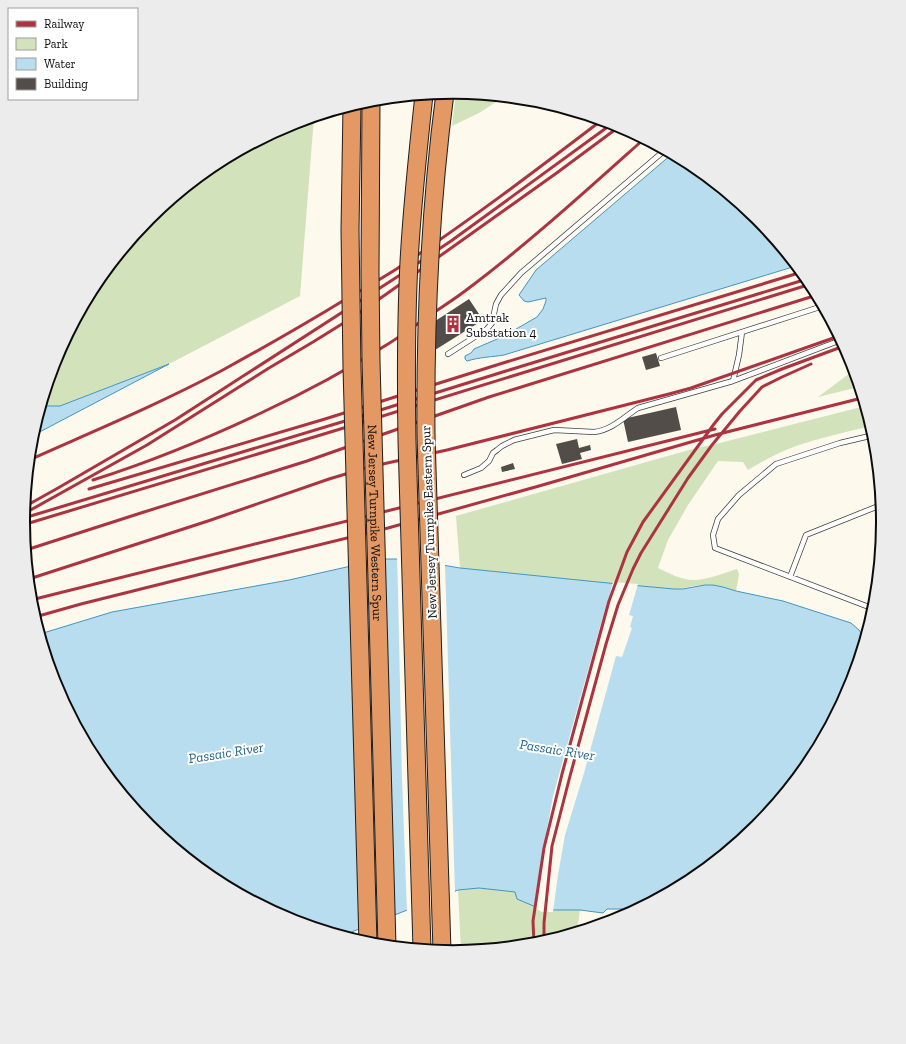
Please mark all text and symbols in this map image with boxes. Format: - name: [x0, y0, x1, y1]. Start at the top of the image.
- legend: [8, 8, 138, 100]
- text: Railway: [44, 17, 85, 31]
- text: Park: [44, 37, 69, 51]
- text: Water: [44, 57, 76, 71]
- text: Building: [44, 77, 88, 91]
- place label: Amtrak Substation 4: [466, 310, 537, 340]
- building icon: Amtrak Substation 4: [443, 314, 463, 334]
- street label: New Jersey Turnpike Western Spur: [365, 424, 386, 622]
- street label: New Jersey Turnpike Eastern Spur: [418, 425, 440, 619]
- water label: Passaic River: [518, 736, 596, 764]
- water label: Passaic River: [187, 739, 265, 767]

